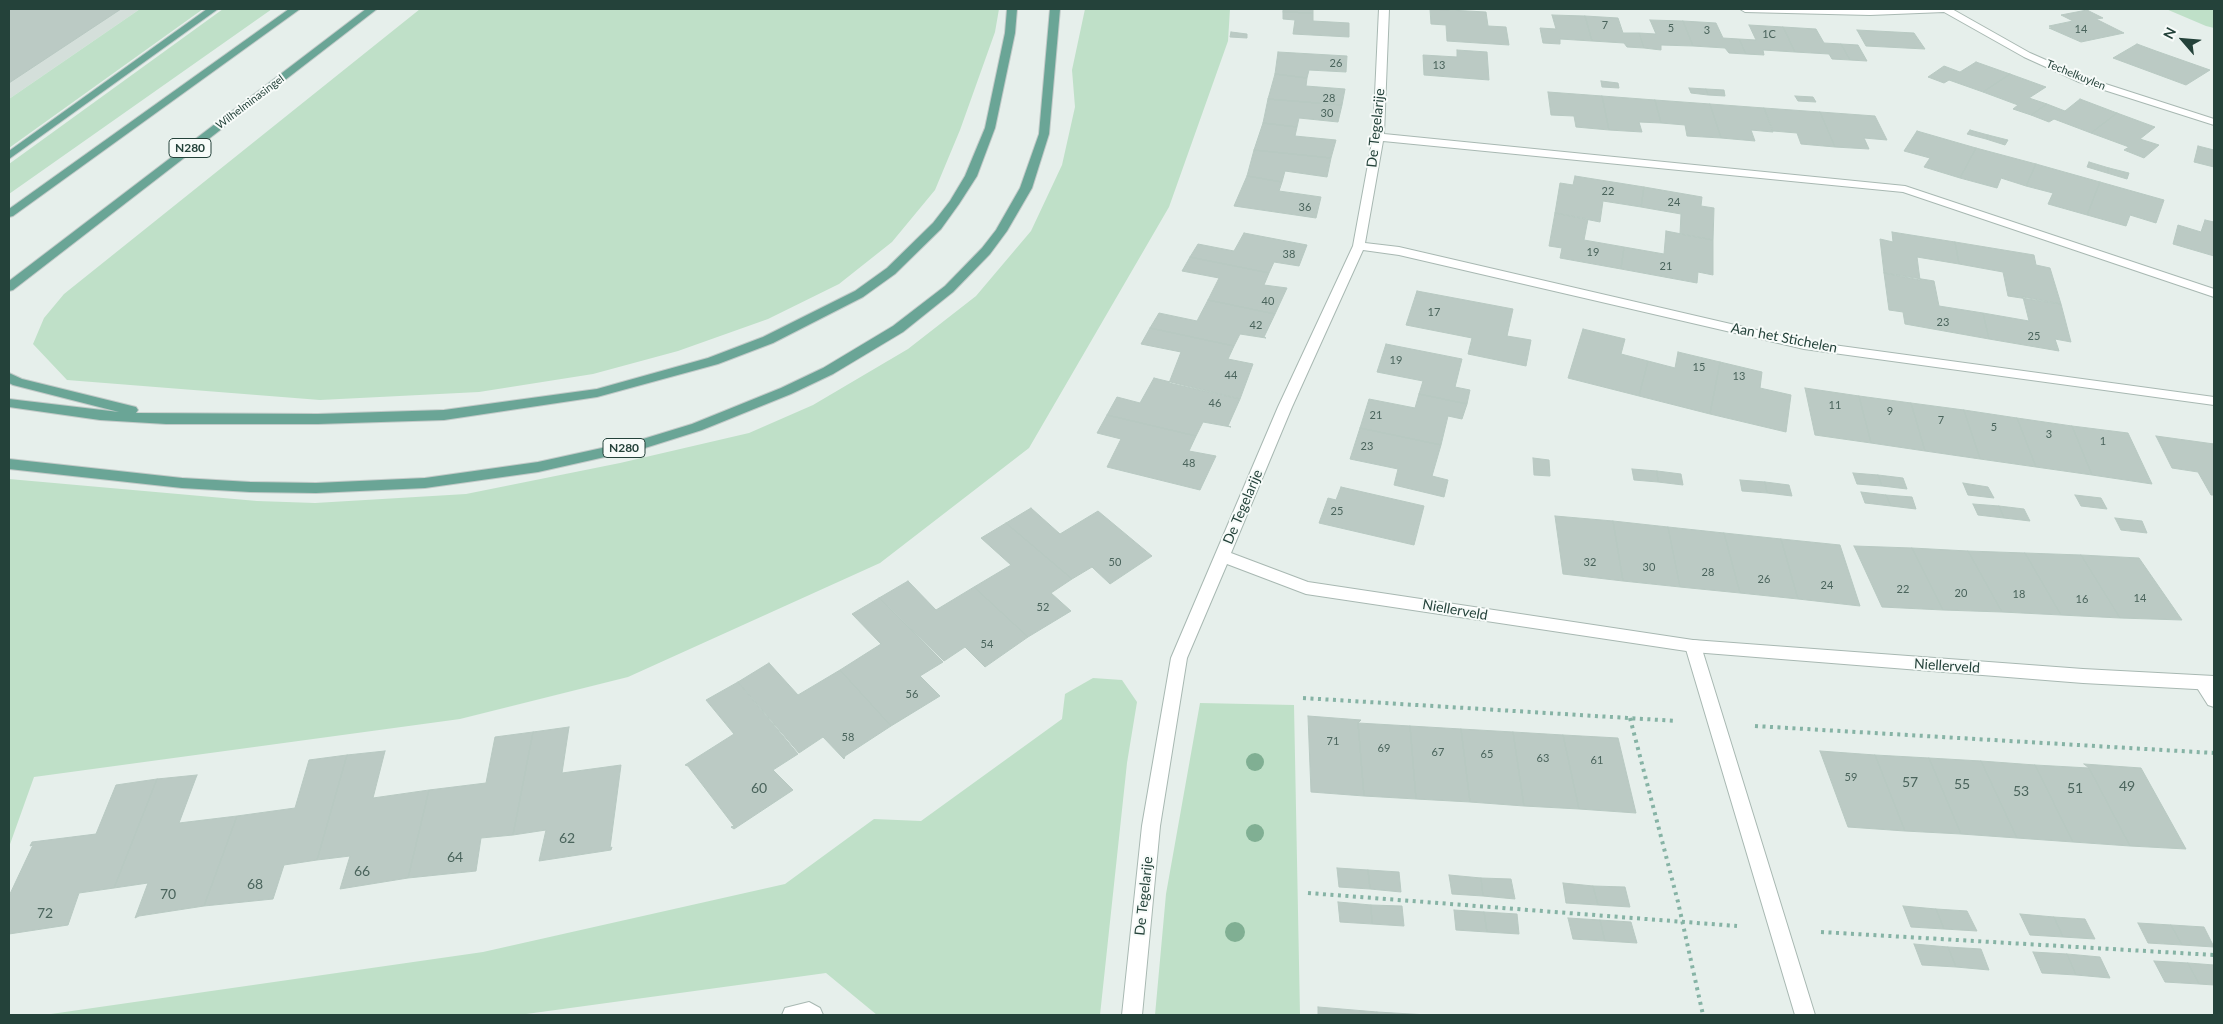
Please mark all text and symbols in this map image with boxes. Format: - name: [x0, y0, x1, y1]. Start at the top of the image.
- north arrow: [2158, 15, 2208, 65]
- house number: 7: [1602, 18, 1608, 32]
- house number: 5: [1668, 21, 1674, 35]
- house number: 14: [2075, 22, 2087, 36]
- house number: 3: [1704, 23, 1710, 37]
- text: N: [2159, 24, 2179, 42]
- house number: 1C: [1762, 27, 1776, 41]
- house number: 26: [1330, 56, 1342, 70]
- street label: Techelkuylen: [2044, 57, 2108, 93]
- house number: 13: [1433, 58, 1445, 72]
- street label: Wilhelminasingel: [213, 72, 287, 132]
- street label: De Tegelarije: [1363, 88, 1389, 168]
- house number: 28: [1323, 91, 1335, 105]
- house number: 30: [1321, 106, 1333, 120]
- road number: N280: [169, 138, 211, 158]
- house number: 22: [1602, 184, 1614, 198]
- house number: 24: [1668, 195, 1680, 209]
- house number: 36: [1299, 200, 1311, 214]
- house number: 19: [1587, 245, 1599, 259]
- house number: 38: [1283, 247, 1295, 261]
- house number: 21: [1660, 259, 1672, 273]
- house number: 40: [1262, 294, 1274, 308]
- house number: 17: [1428, 305, 1440, 319]
- house number: 23: [1937, 315, 1949, 329]
- house number: 42: [1250, 318, 1262, 332]
- street label: Aan het Stichelen: [1729, 319, 1839, 357]
- house number: 25: [2028, 329, 2040, 343]
- house number: 19: [1390, 353, 1402, 367]
- house number: 15: [1693, 360, 1705, 374]
- house number: 44: [1225, 368, 1237, 382]
- house number: 13: [1733, 369, 1745, 383]
- house number: 46: [1209, 396, 1221, 410]
- house number: 11: [1829, 398, 1841, 412]
- house number: 9: [1887, 404, 1893, 418]
- house number: 21: [1370, 408, 1382, 422]
- house number: 7: [1938, 413, 1944, 427]
- house number: 5: [1991, 420, 1997, 434]
- house number: 3: [2046, 427, 2052, 441]
- house number: 1: [2100, 434, 2106, 448]
- road number: N280: [603, 438, 645, 458]
- house number: 23: [1361, 439, 1373, 453]
- house number: 48: [1183, 456, 1195, 470]
- street label: De Tegelarije: [1220, 467, 1266, 547]
- house number: 25: [1331, 504, 1343, 518]
- house number: 50: [1109, 555, 1121, 569]
- house number: 32: [1584, 555, 1596, 569]
- house number: 30: [1643, 560, 1655, 574]
- house number: 28: [1702, 565, 1714, 579]
- house number: 26: [1758, 572, 1770, 586]
- house number: 24: [1821, 578, 1833, 592]
- house number: 22: [1897, 582, 1909, 596]
- house number: 20: [1955, 586, 1967, 600]
- house number: 18: [2013, 587, 2025, 601]
- house number: 14: [2134, 591, 2146, 605]
- house number: 16: [2076, 592, 2088, 606]
- street label: Niellerveld: [1421, 596, 1489, 624]
- house number: 52: [1037, 600, 1049, 614]
- house number: 54: [981, 637, 993, 651]
- street label: Niellerveld: [1913, 655, 1981, 677]
- house number: 56: [906, 687, 918, 701]
- house number: 58: [842, 730, 854, 744]
- house number: 71: [1327, 734, 1339, 748]
- house number: 69: [1378, 741, 1390, 755]
- house number: 67: [1432, 745, 1444, 759]
- house number: 65: [1481, 747, 1493, 761]
- house number: 63: [1537, 751, 1549, 765]
- house number: 61: [1591, 753, 1603, 767]
- house number: 59: [1845, 770, 1857, 784]
- house number: 57: [1902, 774, 1918, 790]
- house number: 55: [1954, 776, 1970, 792]
- house number: 49: [2119, 778, 2135, 794]
- house number: 60: [751, 780, 767, 796]
- house number: 51: [2067, 780, 2083, 796]
- house number: 53: [2013, 783, 2029, 799]
- house number: 62: [559, 830, 575, 846]
- house number: 64: [447, 849, 463, 865]
- street label: De Tegelarije: [1131, 856, 1157, 936]
- house number: 66: [354, 863, 370, 879]
- house number: 68: [247, 876, 263, 892]
- house number: 70: [160, 886, 176, 902]
- house number: 72: [37, 905, 53, 921]

